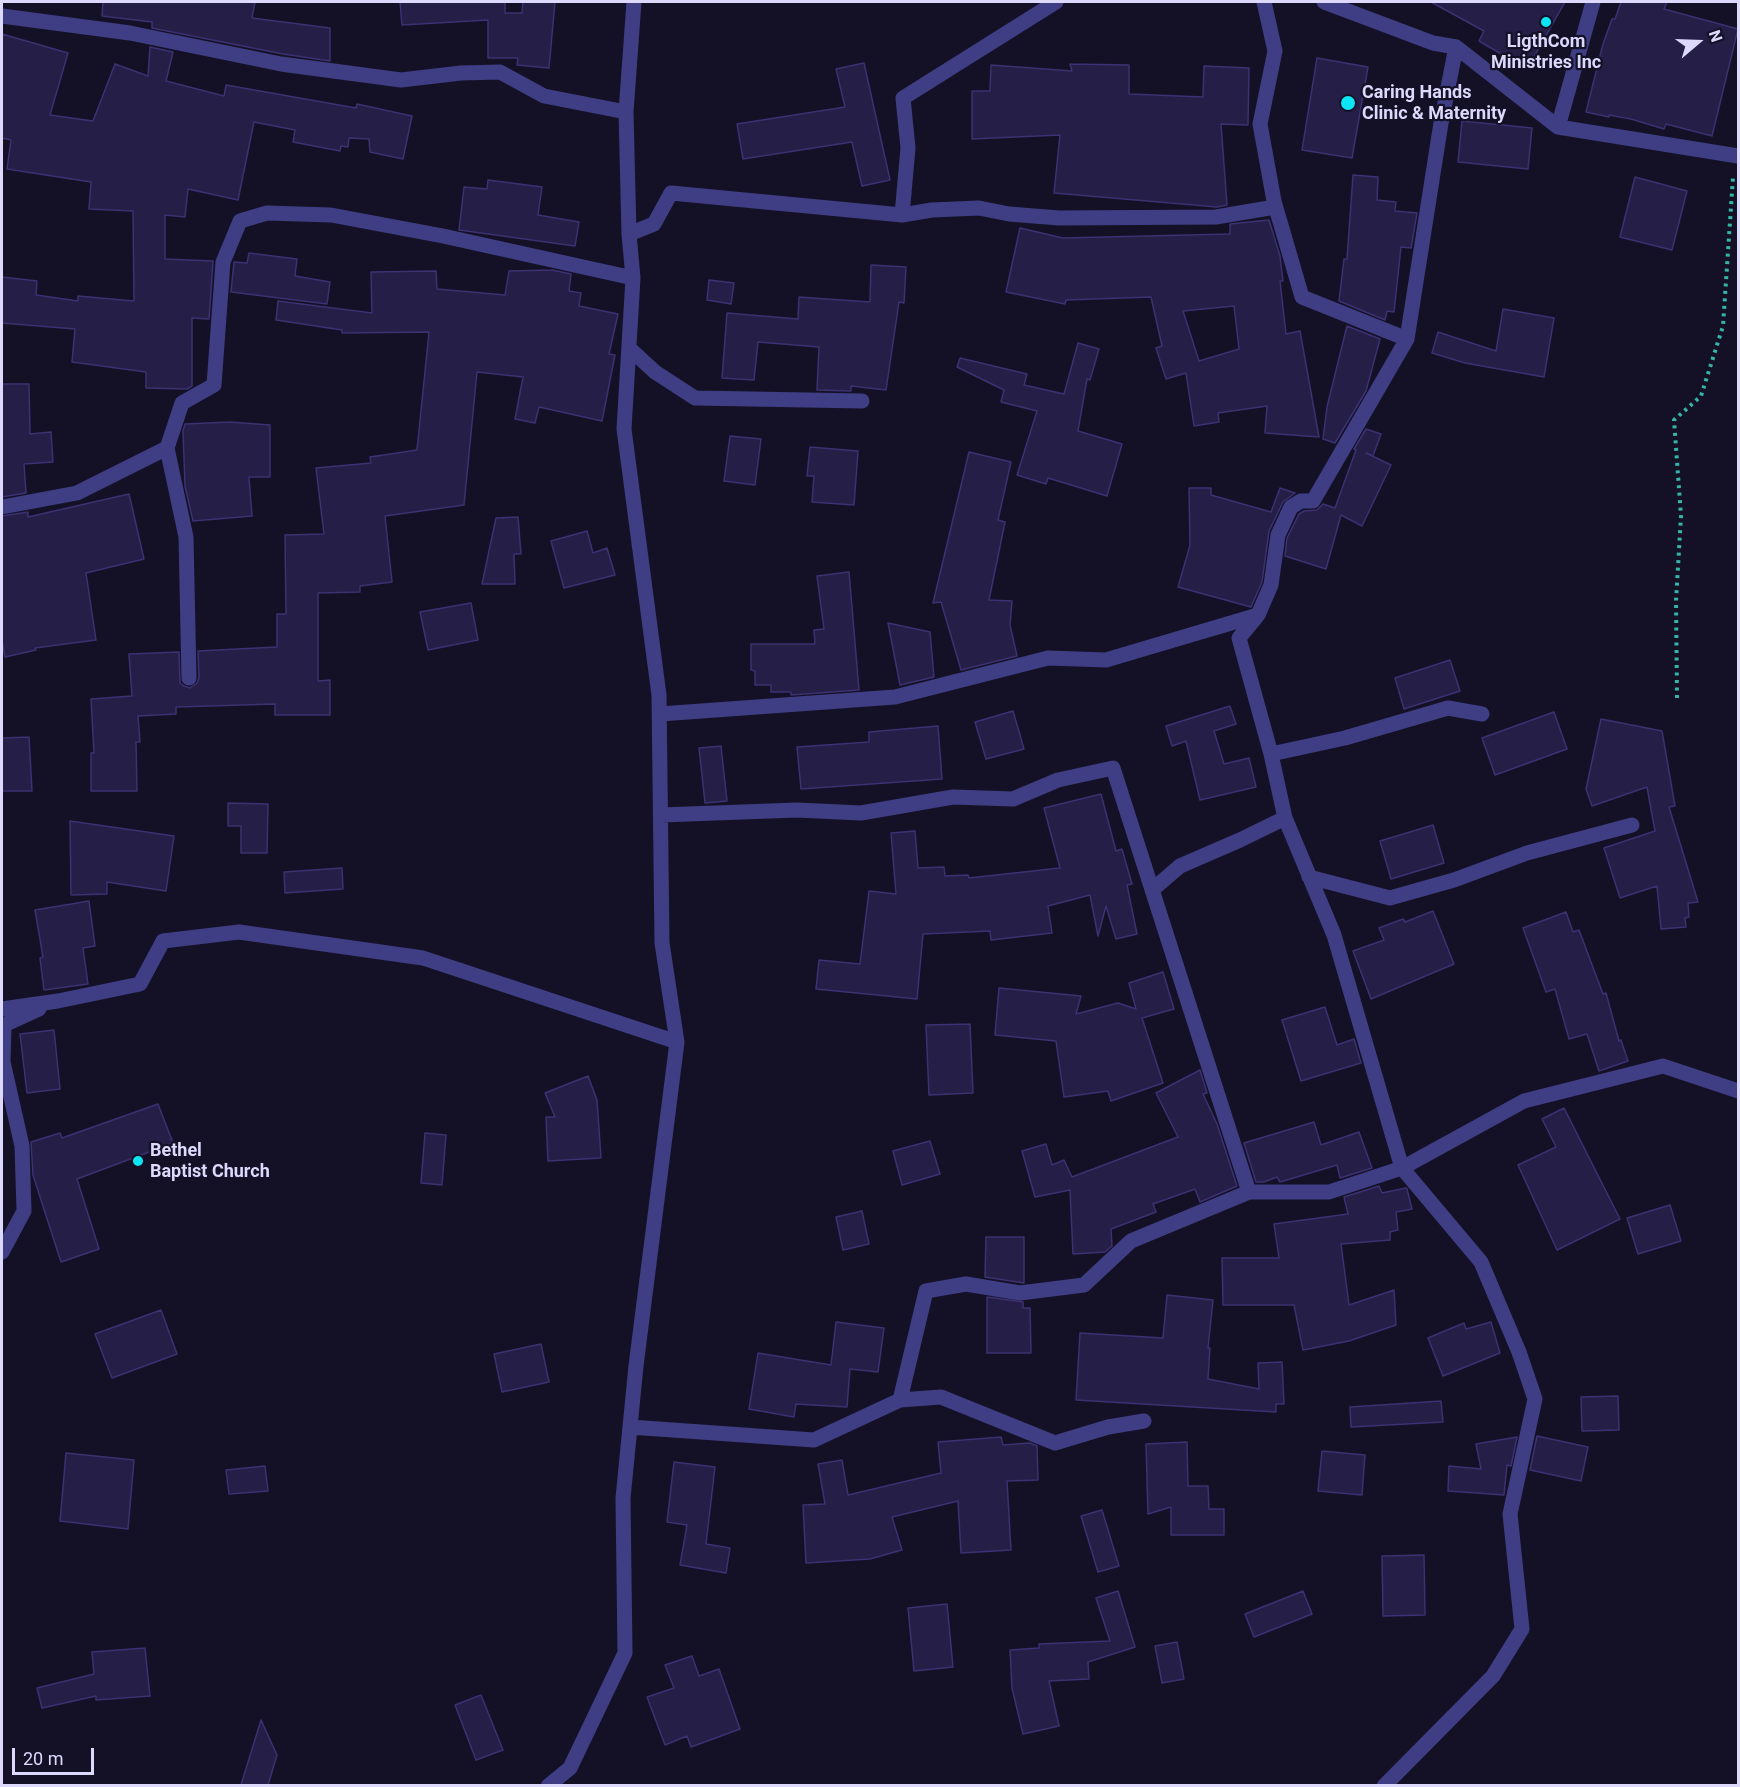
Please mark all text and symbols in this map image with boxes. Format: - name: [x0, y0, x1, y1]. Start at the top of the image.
- north arrow: [1668, 12, 1728, 72]
- marker: LigthCom Ministries Inc: [1539, 15, 1553, 29]
- text: N: [1705, 28, 1726, 44]
- place label: LigthCom Ministries Inc: [1491, 31, 1601, 74]
- place label: Caring Hands Clinic & Maternity: [1362, 82, 1506, 124]
- marker: Caring Hands Clinic & Maternity: [1339, 94, 1357, 112]
- place label: Bethel Baptist Church: [150, 1140, 270, 1182]
- marker: Bethel Baptist Church: [131, 1154, 145, 1168]
- scale bar: [15, 1736, 98, 1774]
- text: 20 m: [23, 1748, 63, 1769]

